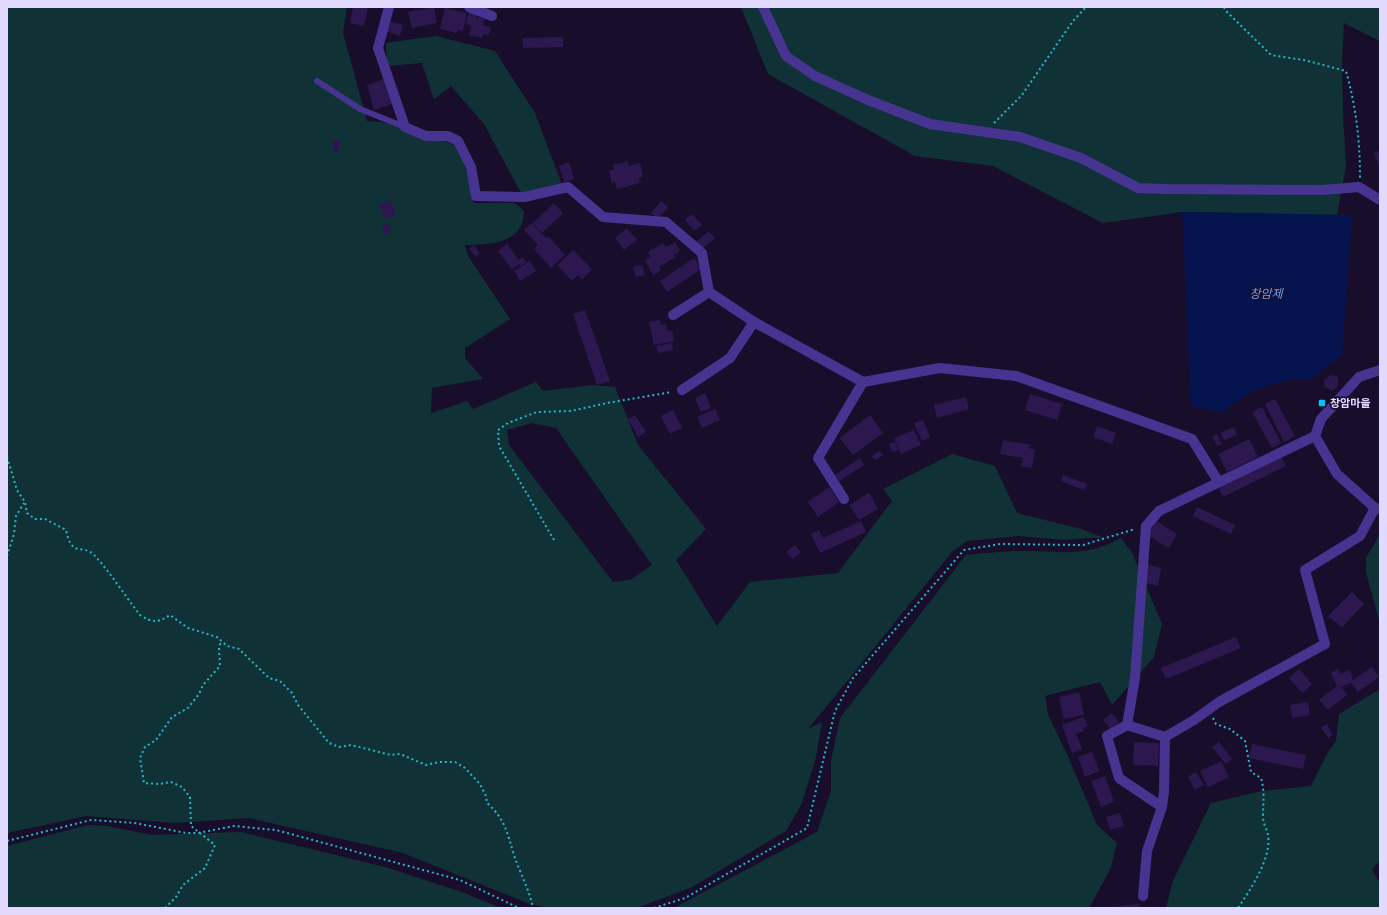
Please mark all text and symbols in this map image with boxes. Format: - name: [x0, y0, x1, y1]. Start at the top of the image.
- water label: 창암제: [1249, 286, 1285, 302]
- place label: 창암마을: [1330, 396, 1370, 410]
- marker: 창암마을: [1317, 398, 1327, 408]

